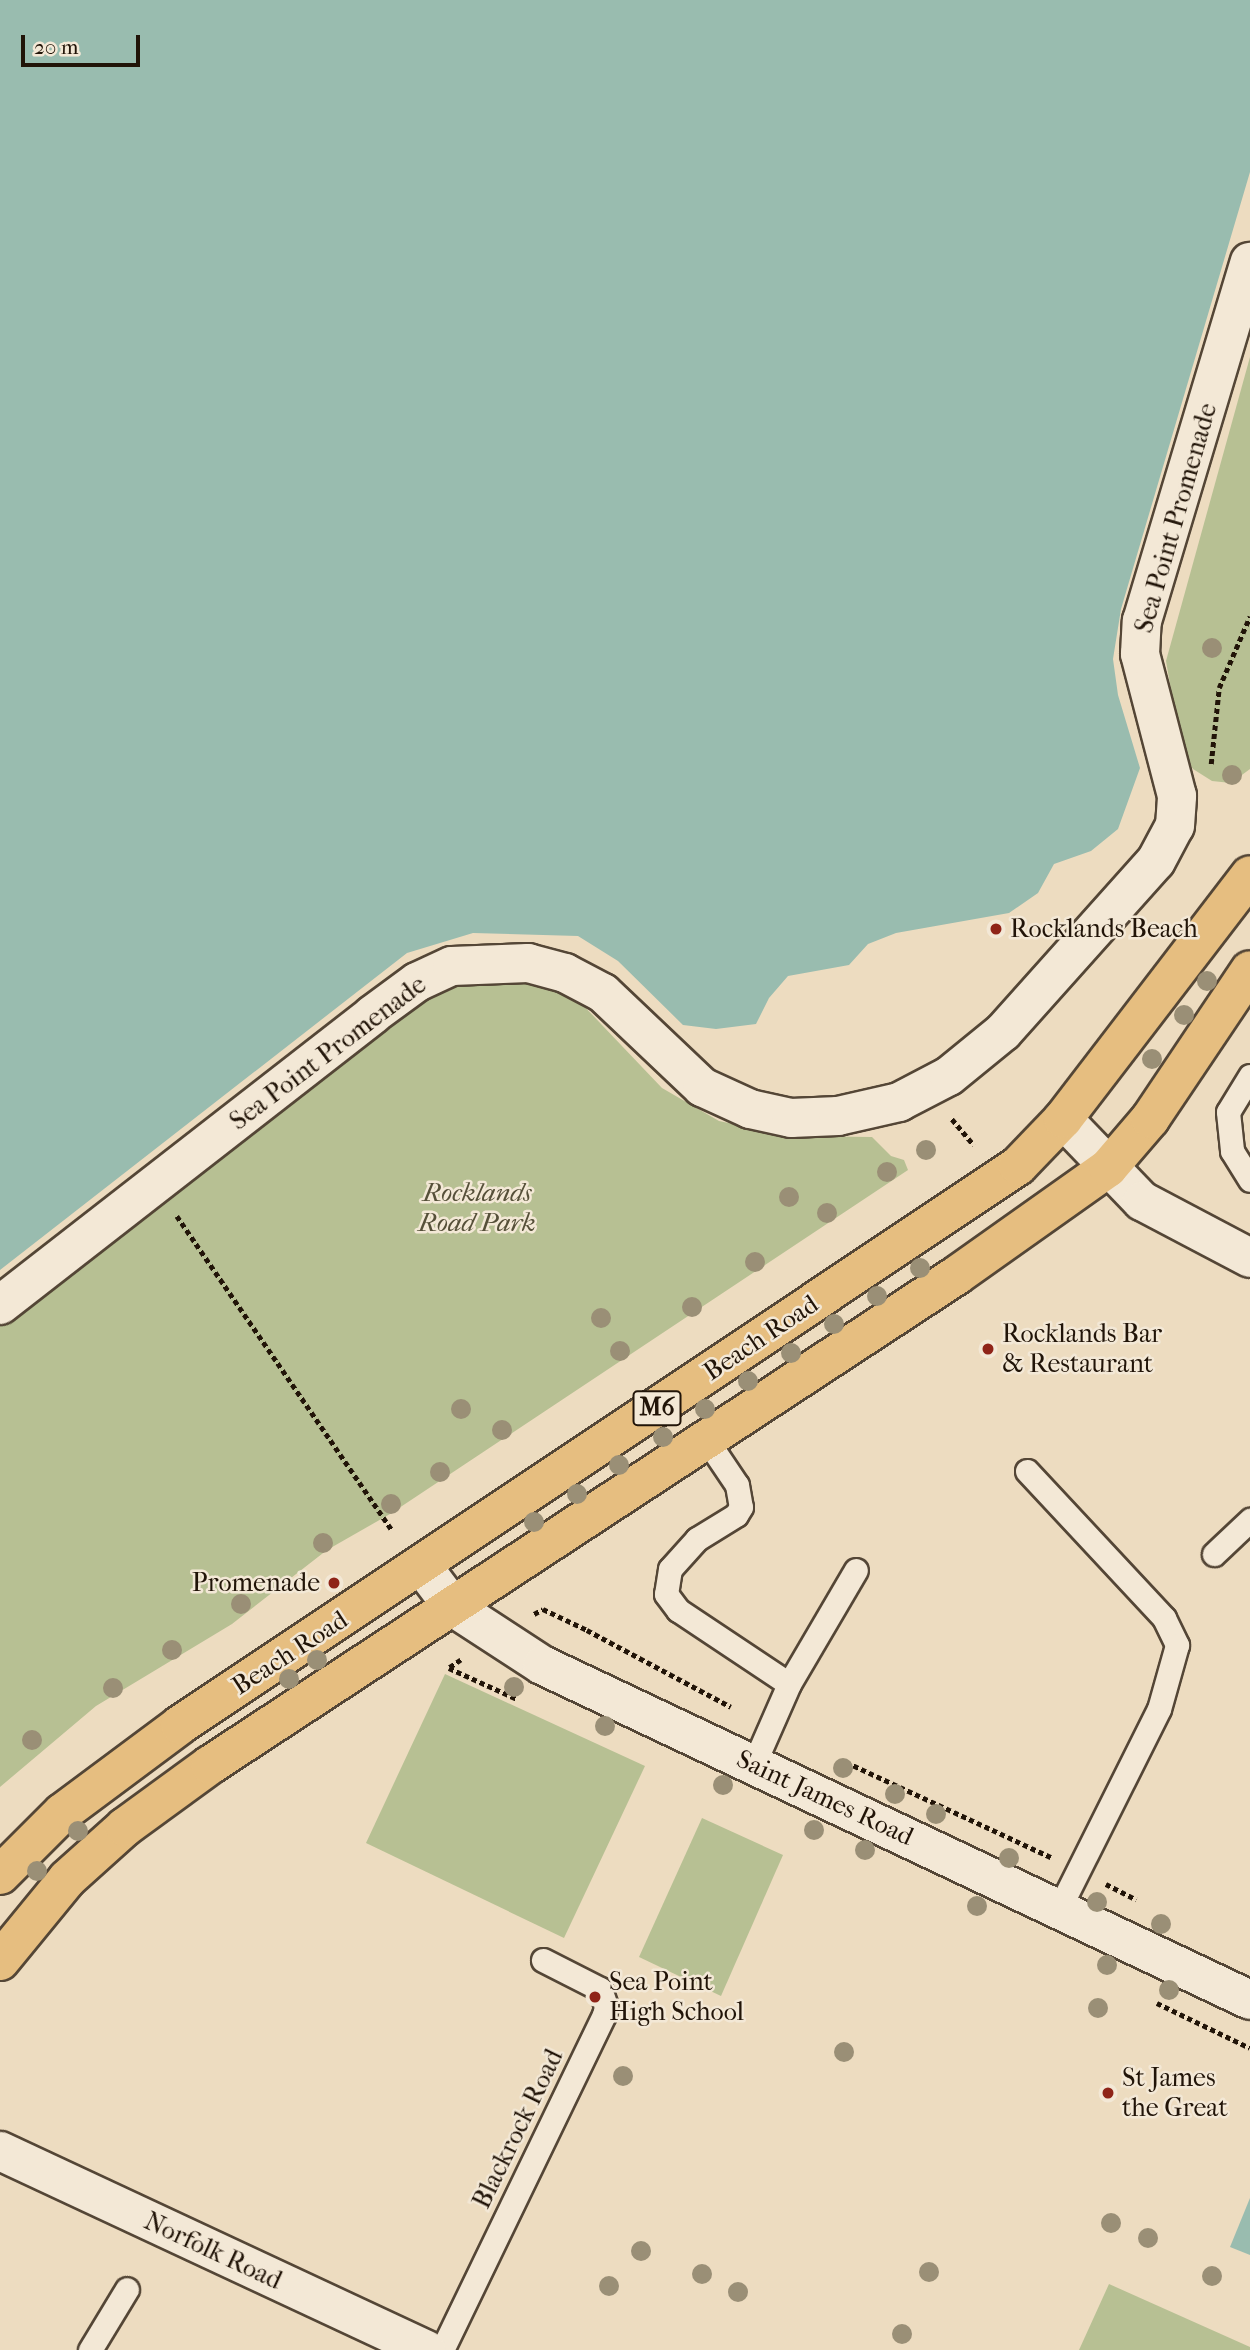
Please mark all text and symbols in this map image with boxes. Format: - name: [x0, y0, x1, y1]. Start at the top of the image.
- scale bar: [24, 21, 144, 65]
- text: 20 m: [34, 35, 78, 59]
- street label: Sea Point Promenade: [1128, 400, 1224, 636]
- place label: Rocklands Beach: [1010, 913, 1198, 945]
- marker: Rocklands Beach: [988, 921, 1004, 937]
- street label: Sea Point Promenade: [224, 969, 432, 1137]
- park label: Rocklands Road Park: [418, 1177, 536, 1238]
- street label: Beach Road: [698, 1288, 824, 1388]
- place label: Rocklands Bar & Restaurant: [1002, 1318, 1162, 1380]
- marker: Rocklands Bar & Restaurant: [980, 1341, 996, 1357]
- road number: M6: [632, 1388, 682, 1428]
- place label: Promenade: [192, 1567, 320, 1599]
- marker: Promenade: [326, 1575, 342, 1591]
- street label: Beach Road: [226, 1604, 354, 1702]
- street label: Saint James Road: [732, 1743, 918, 1853]
- place label: Sea Point High School: [609, 1966, 744, 2028]
- marker: Sea Point High School: [587, 1989, 603, 2005]
- street label: Blackrock Road: [466, 2044, 570, 2214]
- place label: St James the Great: [1122, 2062, 1228, 2124]
- marker: St James the Great: [1100, 2085, 1116, 2101]
- street label: Norfolk Road: [139, 2205, 287, 2297]

